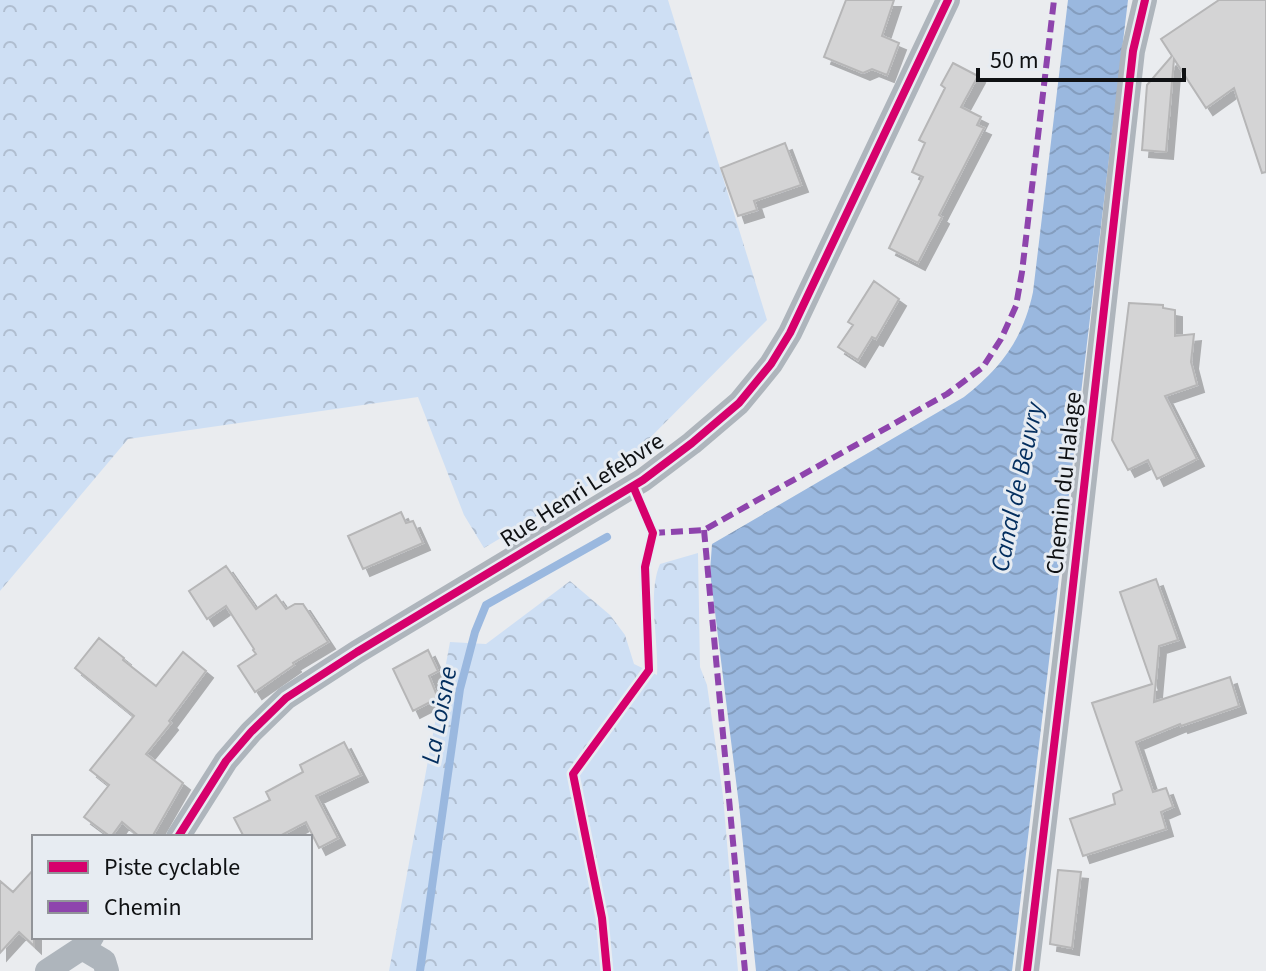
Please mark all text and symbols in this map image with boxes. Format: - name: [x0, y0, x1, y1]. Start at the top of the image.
- scale bar: [978, 32, 1184, 82]
- text: 50 m: [990, 43, 1039, 78]
- street label: Chemin du Halage: [1037, 390, 1091, 576]
- water label: Canal de Beuvry: [981, 398, 1053, 575]
- street label: Rue Henri Lefebvre: [493, 424, 671, 556]
- water label: La Loisne: [411, 663, 467, 767]
- legend: [32, 835, 312, 939]
- text: Piste cyclable: [104, 850, 240, 885]
- text: Chemin: [104, 890, 182, 925]

